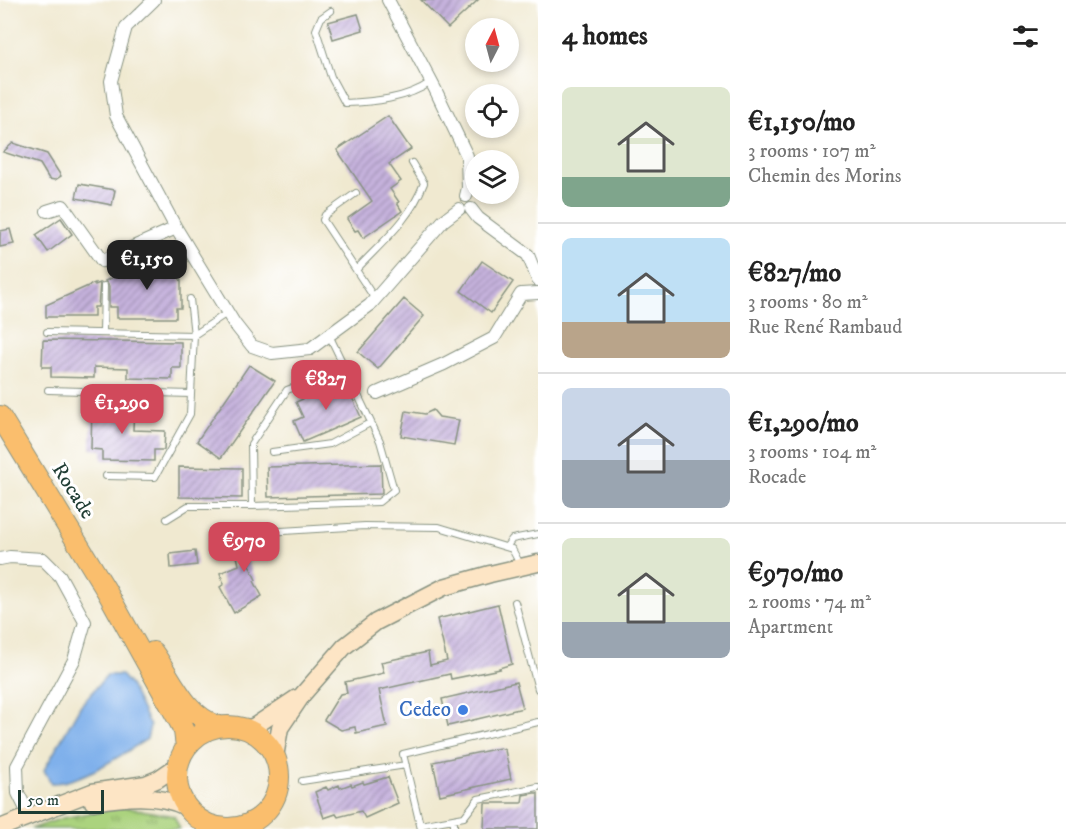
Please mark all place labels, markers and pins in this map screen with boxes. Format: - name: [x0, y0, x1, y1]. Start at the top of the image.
- pin: €1,150: [98, 240, 196, 291]
- pin: €827: [290, 360, 362, 411]
- pin: €1,290: [73, 384, 171, 435]
- pin: €970: [208, 522, 280, 573]
- place label: Cedeo: [399, 697, 451, 723]
- marker: Cedeo: [456, 703, 470, 717]

